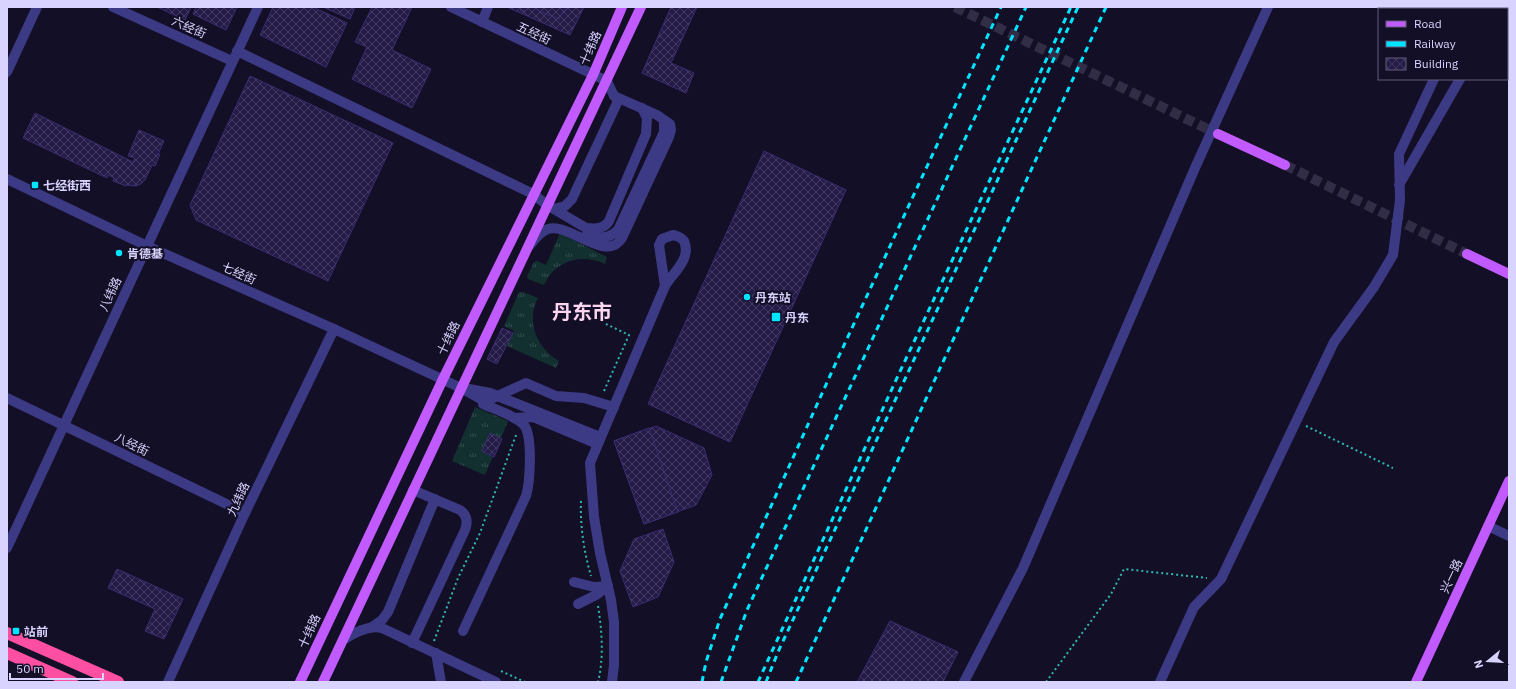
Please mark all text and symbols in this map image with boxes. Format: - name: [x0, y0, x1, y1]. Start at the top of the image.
- legend: [1378, 8, 1508, 80]
- street label: 六经街: [169, 13, 209, 41]
- text: Road: [1414, 16, 1442, 31]
- street label: 五经街: [515, 19, 553, 47]
- street label: 十纬路: [576, 28, 604, 68]
- text: Railway: [1414, 36, 1456, 51]
- text: Building: [1414, 56, 1459, 71]
- place label: 七经街西: [43, 178, 91, 193]
- marker: 七经街西: [30, 180, 40, 190]
- place label: 肯德基: [127, 246, 163, 261]
- marker: 肯德基: [114, 248, 124, 258]
- street label: 七经街: [219, 259, 259, 287]
- street label: 八纬路: [96, 275, 124, 313]
- place label: 丹东站: [755, 290, 791, 305]
- marker: 丹东站: [742, 292, 752, 302]
- district label: 丹东市: [552, 298, 612, 325]
- place label: 丹东: [785, 310, 809, 325]
- marker: 丹东: [770, 311, 782, 323]
- street label: 十纬路: [433, 319, 463, 357]
- street label: 八经街: [113, 429, 151, 459]
- street label: 九纬路: [224, 480, 252, 518]
- street label: 兴一路: [1437, 557, 1465, 595]
- street label: 十纬路: [295, 612, 323, 650]
- place label: 站前: [24, 624, 48, 639]
- marker: 站前: [11, 626, 21, 636]
- north arrow: [1468, 641, 1508, 681]
- scale bar: [10, 655, 103, 681]
- text: N: [1471, 658, 1486, 670]
- text: 50 m: [16, 661, 44, 676]

